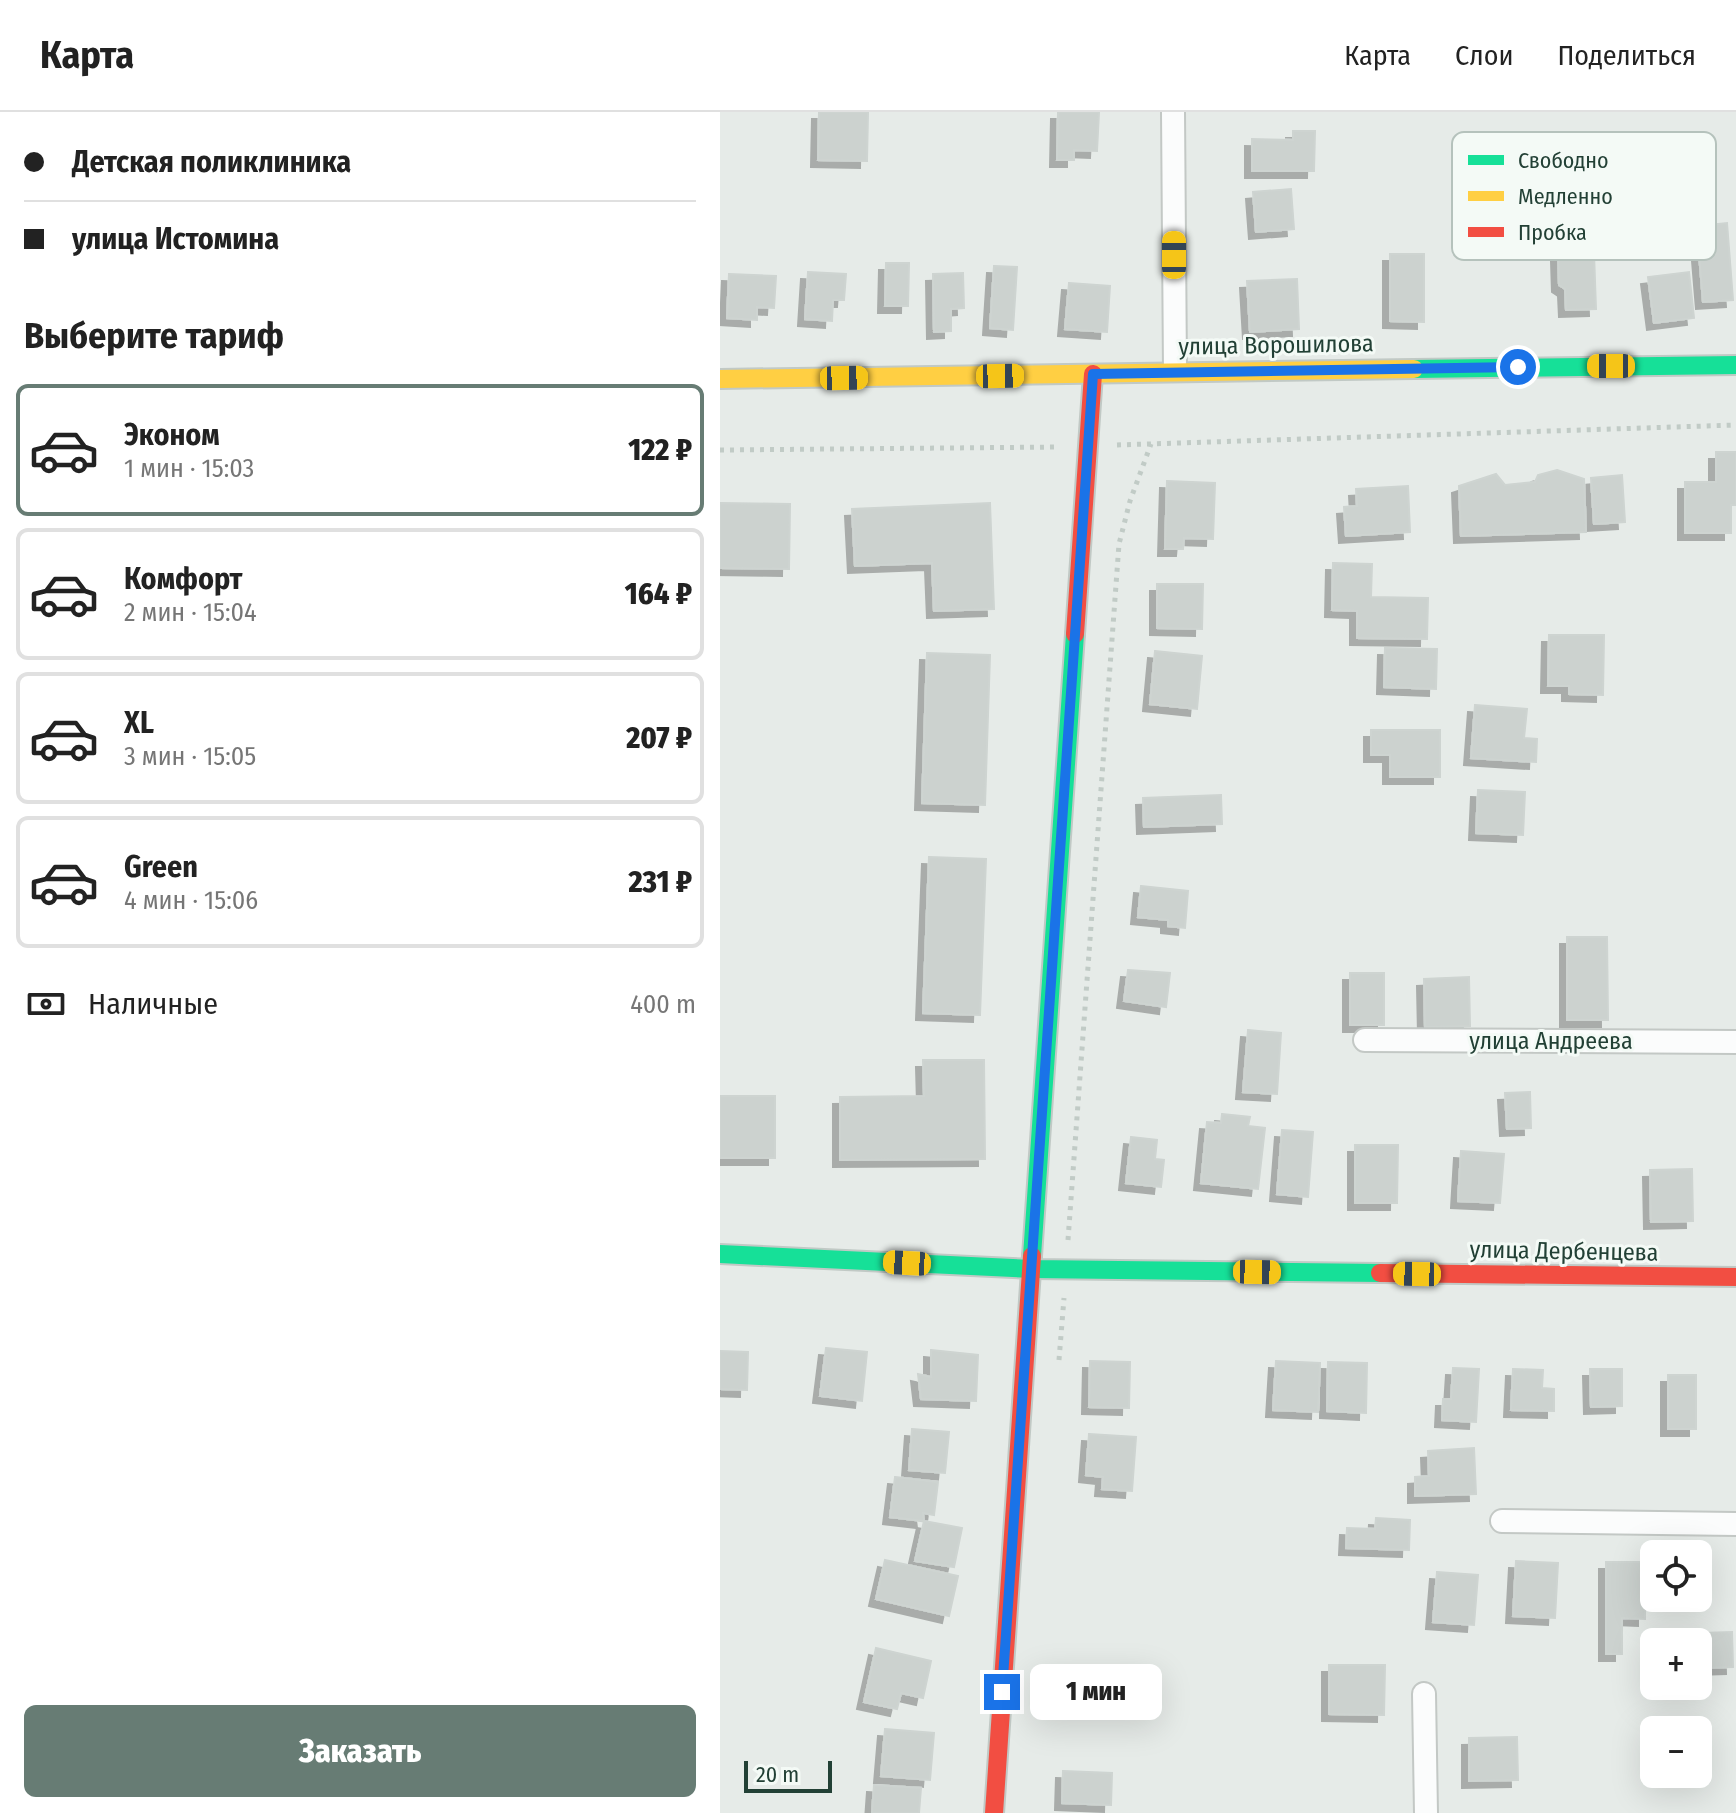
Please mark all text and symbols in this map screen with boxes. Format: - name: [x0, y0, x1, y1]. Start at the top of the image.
- text: Карта: [40, 32, 134, 78]
- text: Карта: [1344, 39, 1411, 72]
- text: Слои: [1455, 39, 1513, 72]
- text: Поделиться: [1557, 39, 1696, 72]
- legend: [1452, 132, 1716, 260]
- text: Детская поликлиника: [72, 144, 351, 180]
- text: Свободно: [1518, 147, 1609, 174]
- text: Медленно: [1518, 183, 1613, 210]
- text: Пробка: [1518, 219, 1587, 246]
- text: улица Истомина: [72, 221, 279, 257]
- car: [1162, 231, 1186, 279]
- text: Выберите тариф: [24, 314, 284, 358]
- street label: улица Ворошилова: [1178, 329, 1374, 361]
- route start: [1500, 349, 1536, 385]
- car: [1587, 354, 1635, 378]
- car: [976, 364, 1024, 388]
- car: [820, 366, 868, 390]
- icon: car: [28, 414, 100, 486]
- text: Эконом: [124, 417, 220, 453]
- text: 122 ₽: [628, 432, 692, 468]
- text: 1 мин · 15:03: [124, 453, 254, 484]
- icon: car: [28, 558, 100, 630]
- text: Комфорт: [124, 561, 242, 597]
- text: 164 ₽: [625, 576, 692, 612]
- text: 2 мин · 15:04: [124, 597, 257, 628]
- icon: car: [28, 702, 100, 774]
- text: XL: [124, 705, 154, 741]
- text: 207 ₽: [626, 720, 692, 756]
- text: 3 мин · 15:05: [124, 741, 256, 772]
- icon: car: [28, 846, 100, 918]
- text: Green: [124, 849, 198, 885]
- text: 231 ₽: [629, 864, 692, 900]
- text: 4 мин · 15:06: [124, 885, 258, 916]
- icon: cash: [24, 982, 68, 1026]
- text: Наличные: [88, 986, 218, 1022]
- text: 400 m: [630, 989, 696, 1020]
- street label: улица Андреева: [1469, 1027, 1633, 1055]
- street label: улица Дербенцева: [1469, 1235, 1659, 1267]
- car: [882, 1250, 932, 1276]
- car: [1233, 1260, 1281, 1284]
- car: [1393, 1262, 1441, 1286]
- map controls: [1640, 1540, 1712, 1788]
- button: locate: [1640, 1540, 1712, 1612]
- button: +: [1640, 1628, 1712, 1700]
- callout: 1 мин: [1030, 1664, 1162, 1720]
- route end: [984, 1674, 1020, 1710]
- text: 1 мин: [1066, 1676, 1126, 1707]
- button: Заказать: [24, 1705, 696, 1797]
- button: −: [1640, 1716, 1712, 1788]
- scale bar: [744, 1757, 832, 1793]
- text: 20 m: [756, 1761, 799, 1788]

